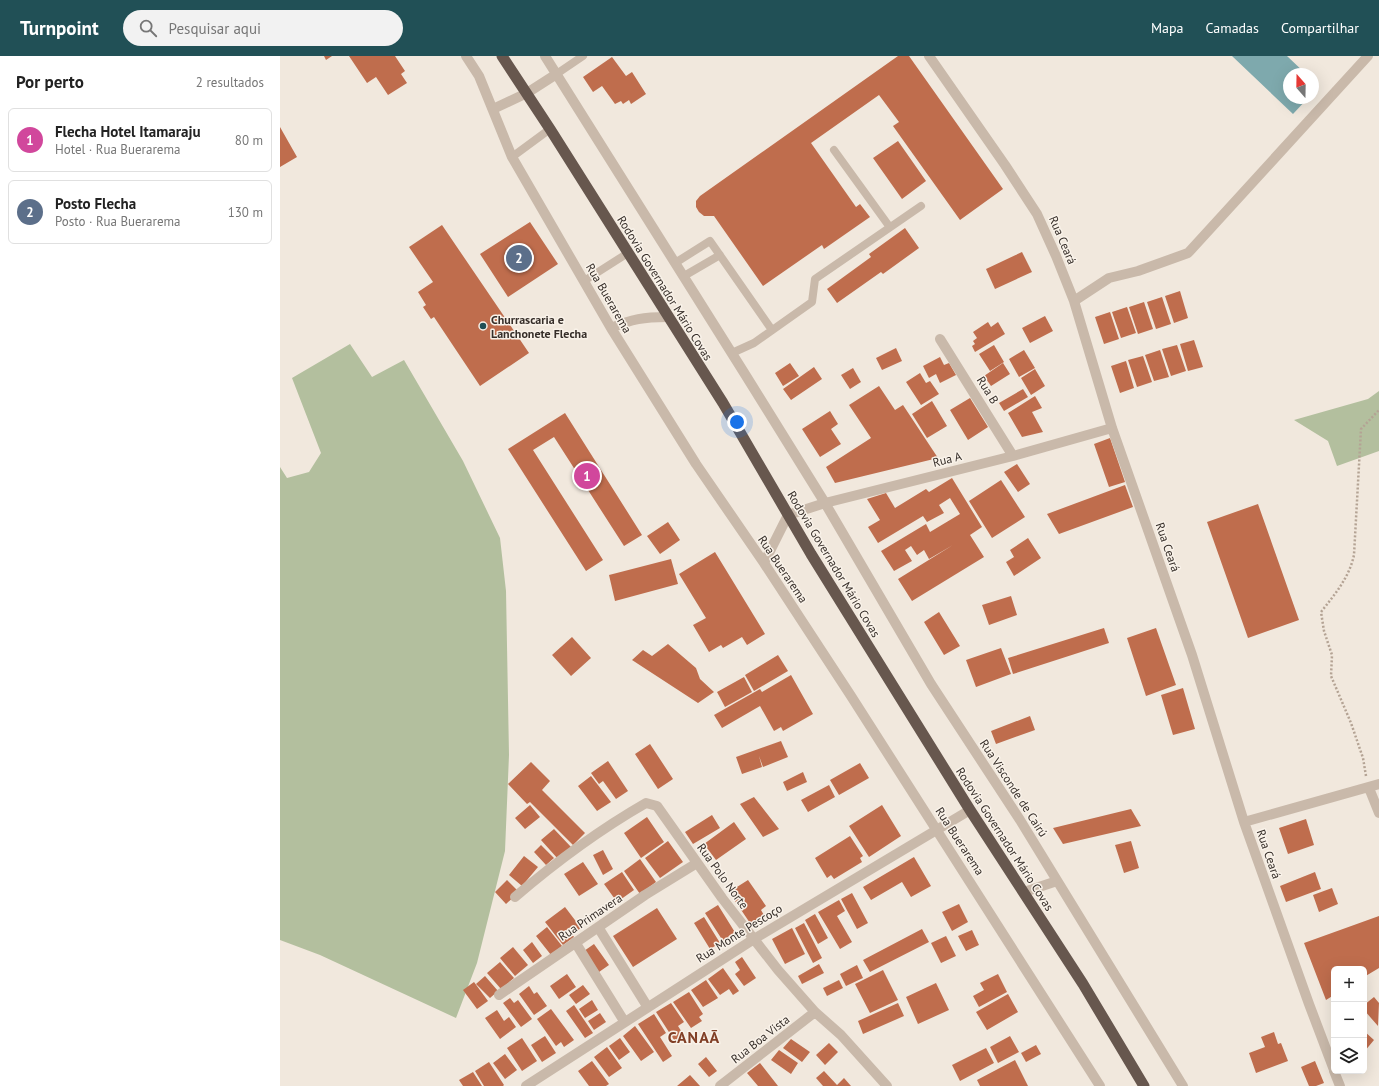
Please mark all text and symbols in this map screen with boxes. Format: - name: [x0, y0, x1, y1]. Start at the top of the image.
- search box: [123, 10, 403, 46]
- text: Turnpoint: [20, 16, 99, 40]
- icon: search: [137, 17, 159, 39]
- text: Pesquisar aqui: [169, 19, 261, 38]
- text: Mapa: [1151, 19, 1184, 37]
- text: Camadas: [1206, 19, 1259, 37]
- text: Compartilhar: [1281, 19, 1359, 37]
- north arrow: [1283, 68, 1319, 104]
- text: Por perto: [16, 71, 84, 93]
- text: 2 resultados: [196, 74, 264, 91]
- text: Flecha Hotel Itamaraju: [55, 122, 201, 141]
- text: 1: [26, 132, 34, 149]
- text: 80 m: [235, 132, 263, 149]
- text: Hotel · Rua Buerarema: [55, 141, 180, 158]
- text: Posto Flecha: [55, 194, 136, 213]
- text: 2: [26, 204, 34, 221]
- text: 130 m: [228, 204, 263, 221]
- text: Posto · Rua Buerarema: [55, 213, 181, 230]
- street label: Rodovia Governador Mário Covas: [614, 213, 716, 363]
- street label: Rua Ceará: [1046, 214, 1080, 267]
- pin: 2: [506, 243, 532, 273]
- street label: Rua Buerarema: [583, 260, 635, 336]
- place label: Churrascaria e Lanchonete Flecha: [491, 312, 587, 341]
- marker: Churrascaria e Lanchonete Flecha: [478, 321, 488, 331]
- street label: Rua B: [974, 373, 1002, 407]
- your location: [727, 412, 747, 432]
- street label: Rua A: [931, 448, 963, 470]
- pin: 1: [574, 461, 600, 491]
- street label: Rodovia Governador Mário Covas: [784, 488, 884, 640]
- street label: Rua Ceará: [1153, 520, 1183, 574]
- street label: Rua Buerarema: [755, 532, 811, 606]
- street label: Rua Visconde de Cairú: [977, 736, 1051, 840]
- street label: Rodovia Governador Mário Covas: [953, 764, 1057, 914]
- street label: Rua Buerarema: [932, 804, 988, 878]
- street label: Rua Ceará: [1254, 827, 1284, 881]
- street label: Rua Polo Norte: [694, 840, 752, 912]
- street label: Rua Primavera: [555, 890, 625, 944]
- street label: Rua Monte Pescoço: [693, 900, 785, 966]
- map controls: [1331, 966, 1367, 1074]
- button: +: [1331, 966, 1367, 1002]
- button: −: [1331, 1002, 1367, 1038]
- street label: Rua Boa Vista: [728, 1012, 792, 1066]
- district label: CANAÃ: [668, 1027, 720, 1047]
- button: layers: [1331, 1038, 1367, 1074]

